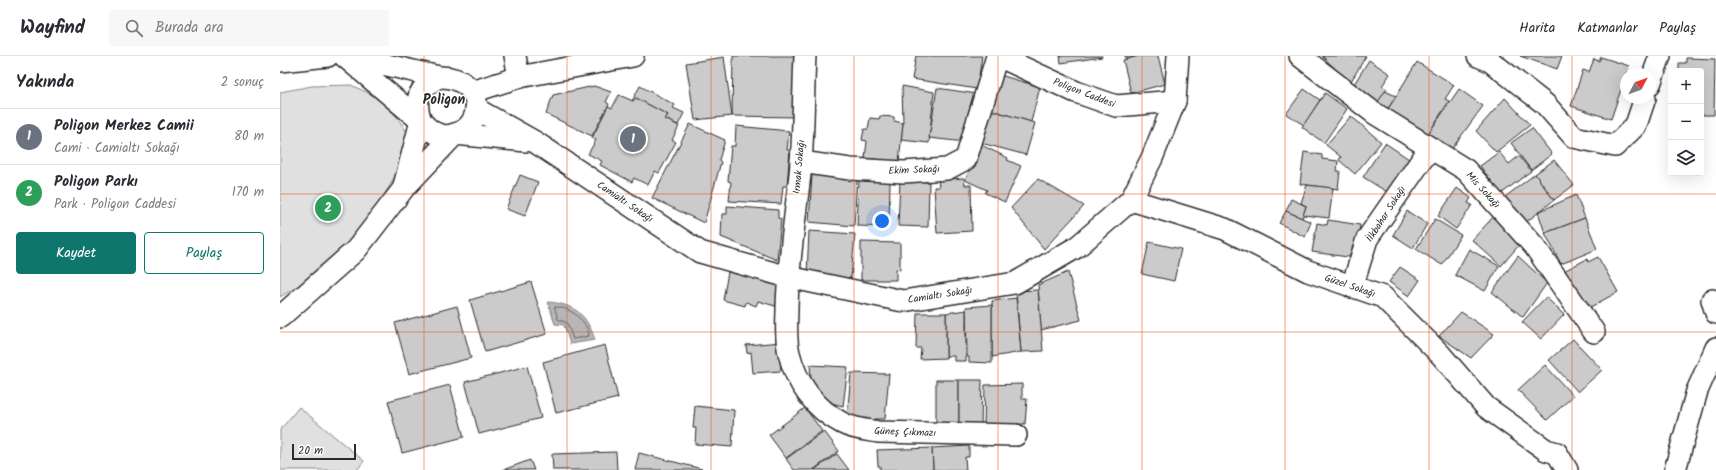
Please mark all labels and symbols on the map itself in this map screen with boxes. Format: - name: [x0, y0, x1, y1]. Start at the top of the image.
- north arrow: [1620, 68, 1656, 104]
- street label: Poligon Caddesi: [1051, 74, 1118, 112]
- district label: Poligon: [423, 89, 465, 111]
- pin: 1: [620, 124, 646, 154]
- street label: Irmak Sokağı: [789, 139, 809, 195]
- street label: Ekim Sokağı: [888, 161, 940, 179]
- street label: Mis Sokağı: [1462, 168, 1504, 212]
- street label: Camialtı Sokağı: [594, 177, 657, 227]
- street label: İlkbahar Sokağı: [1362, 182, 1410, 245]
- pin: 2: [315, 193, 341, 223]
- your location: [872, 211, 892, 231]
- street label: Güzel Sokağı: [1322, 270, 1378, 302]
- street label: Camialtı Sokağı: [907, 282, 974, 308]
- street label: Güneş Çıkmazı: [874, 423, 937, 441]
- scale bar: [292, 442, 356, 461]

